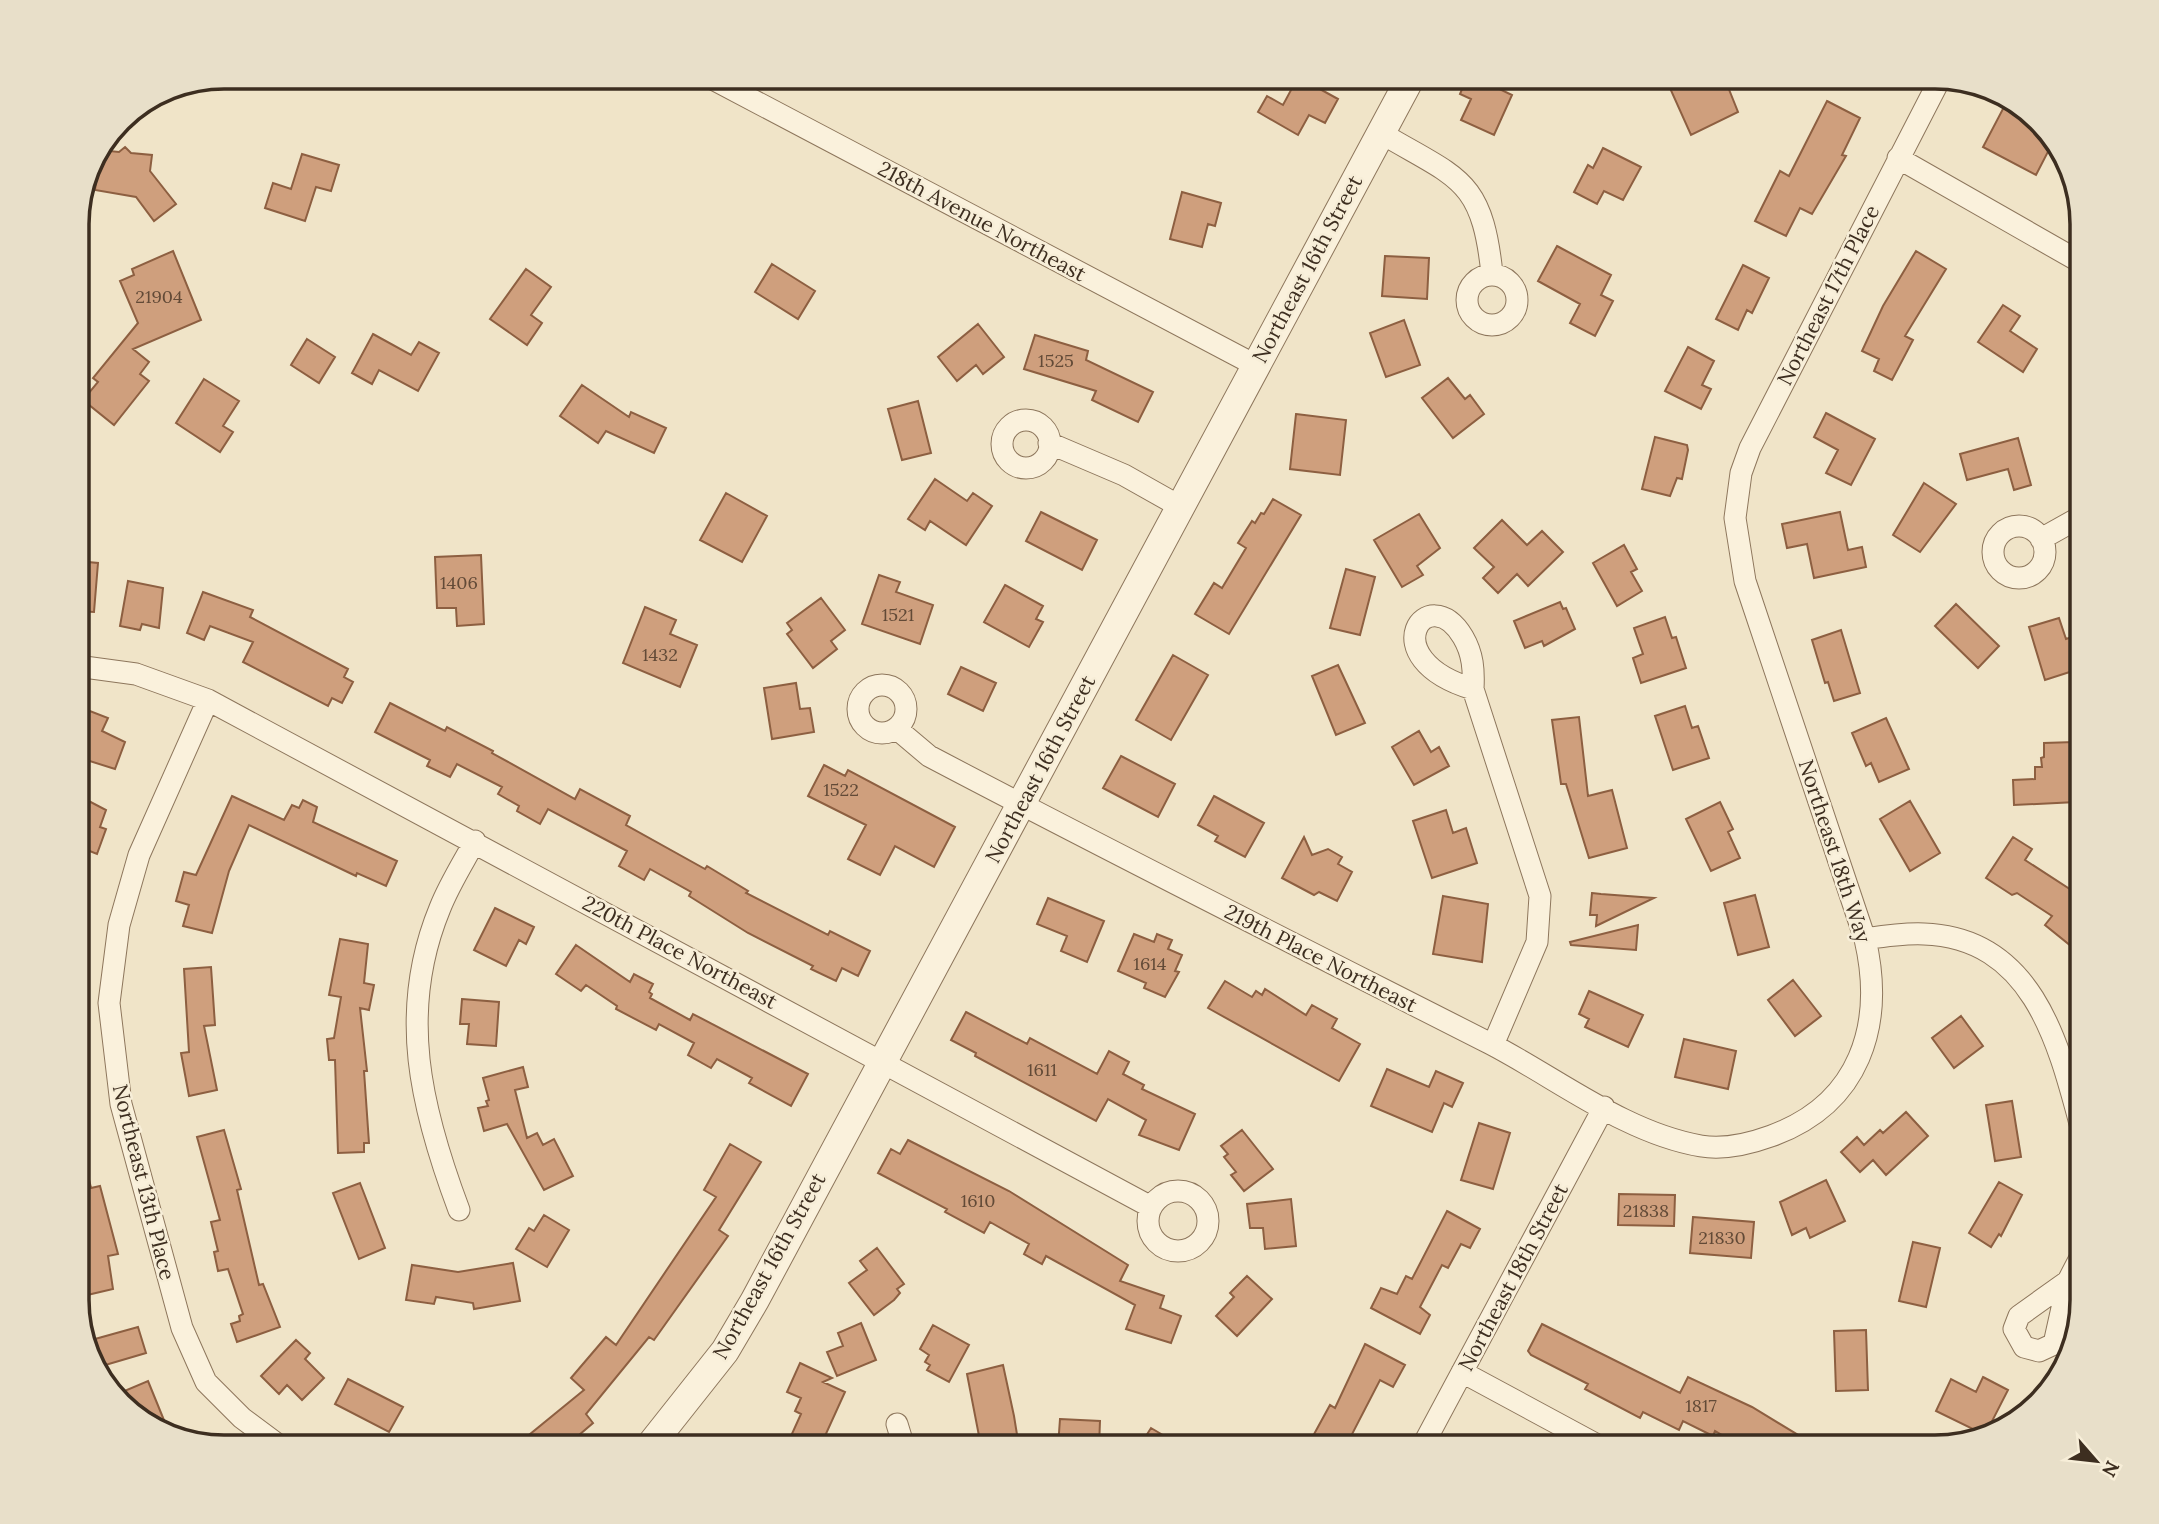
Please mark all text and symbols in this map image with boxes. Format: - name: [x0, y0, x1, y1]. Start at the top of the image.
- street label: 218th Avenue Northeast: [873, 155, 1091, 288]
- street label: Northeast 16th Street: [1246, 170, 1368, 368]
- street label: Northeast 17th Place: [1771, 200, 1885, 390]
- house number: 21904: [135, 285, 183, 308]
- house number: 1525: [1038, 349, 1074, 372]
- house number: 1406: [440, 571, 478, 594]
- house number: 1521: [882, 603, 914, 626]
- house number: 1432: [642, 643, 678, 666]
- street label: Northeast 16th Street: [979, 670, 1101, 868]
- street label: Northeast 18th Way: [1793, 756, 1877, 946]
- house number: 1522: [823, 778, 859, 801]
- street label: 220th Place Northeast: [578, 889, 783, 1015]
- street label: 219th Place Northeast: [1220, 898, 1423, 1019]
- house number: 1614: [1133, 952, 1167, 975]
- house number: 1611: [1027, 1058, 1057, 1081]
- street label: Northeast 13th Place: [107, 1081, 181, 1283]
- street label: Northeast 16th Street: [706, 1167, 832, 1364]
- street label: Northeast 18th Street: [1452, 1178, 1574, 1376]
- house number: 1610: [961, 1189, 995, 1212]
- house number: 21838: [1623, 1199, 1669, 1222]
- house number: 21830: [1698, 1226, 1746, 1249]
- house number: 1817: [1685, 1394, 1717, 1417]
- north arrow: [2061, 1426, 2131, 1496]
- text: N: [2097, 1457, 2125, 1481]

